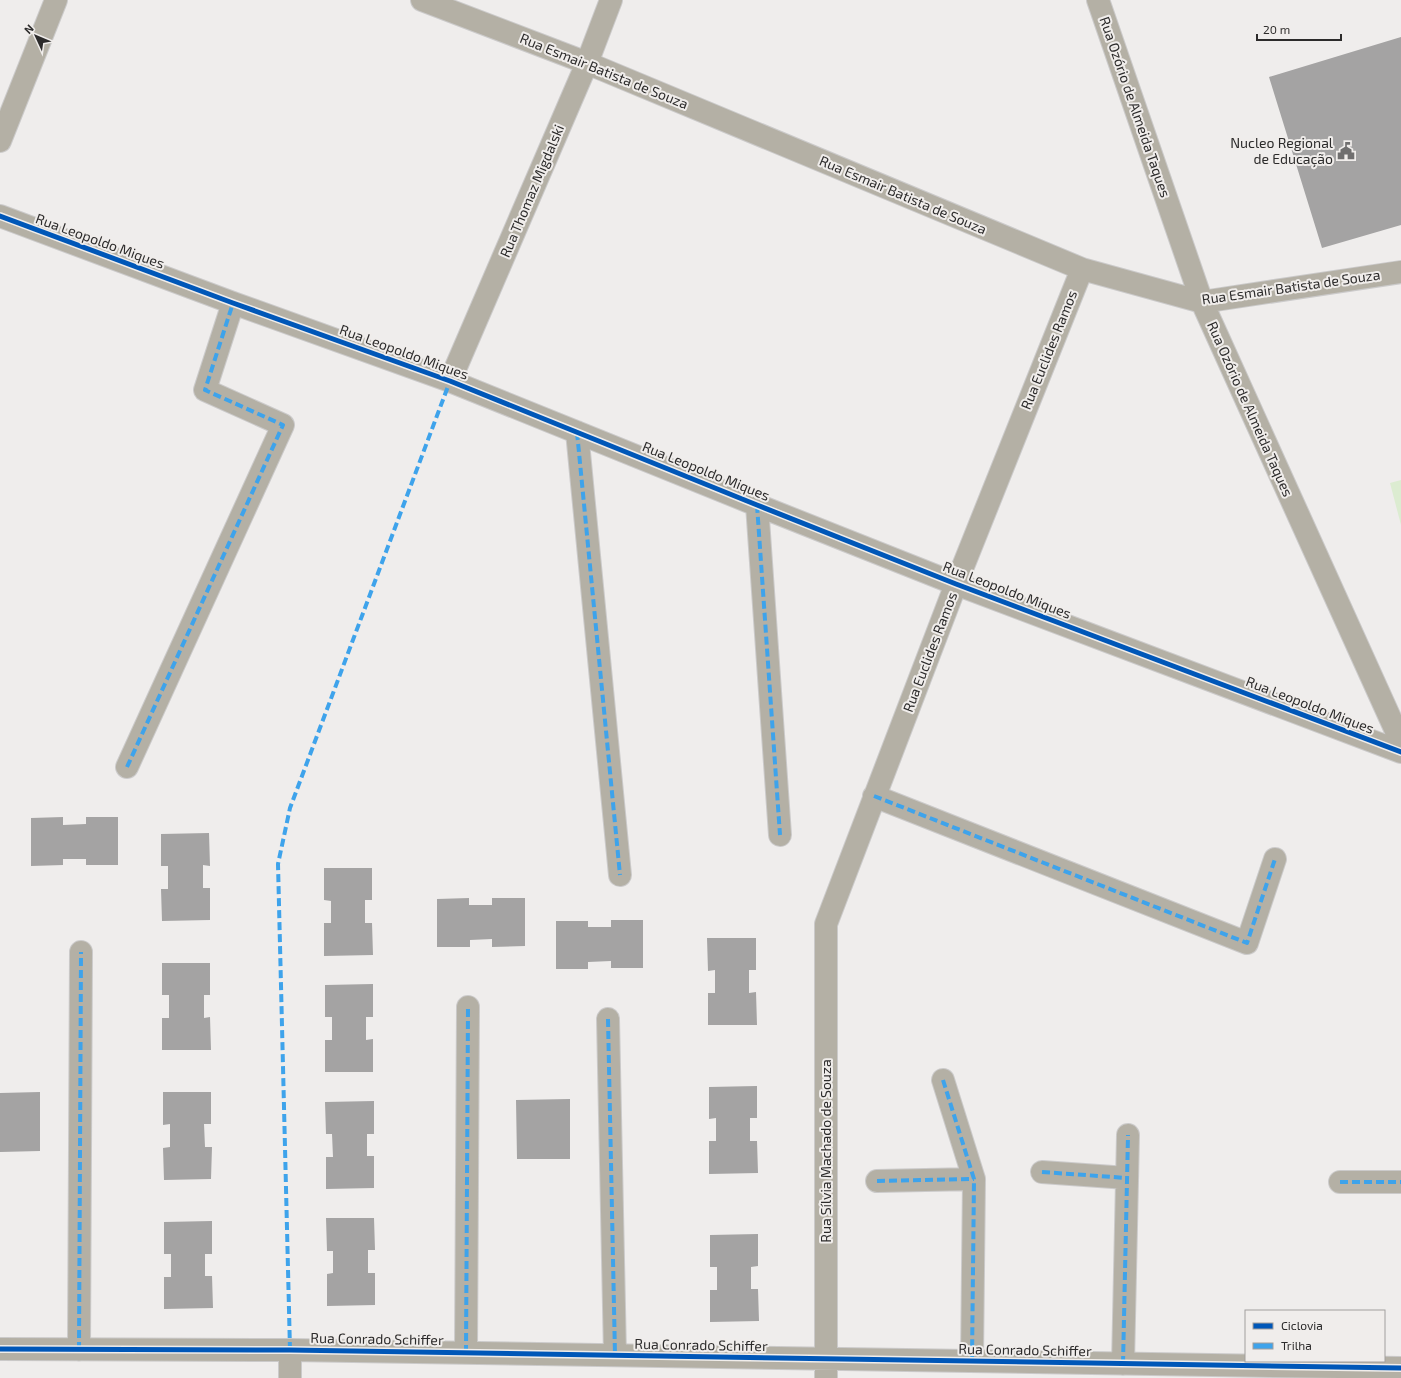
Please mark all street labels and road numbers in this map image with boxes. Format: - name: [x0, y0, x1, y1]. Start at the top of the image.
- street label: Rua Ozório de Almeida Taques: [1096, 14, 1174, 199]
- street label: Rua Esmair Batista de Souza: [518, 29, 691, 112]
- street label: Rua Thomaz Migdalski: [496, 122, 567, 260]
- street label: Rua Esmair Batista de Souza: [817, 152, 989, 238]
- street label: Rua Leopoldo Miques: [33, 209, 167, 272]
- street label: Rua Esmair Batista de Souza: [1201, 266, 1381, 307]
- street label: Rua Euclides Ramos: [1017, 288, 1080, 412]
- street label: Rua Ozório de Almeida Taques: [1204, 319, 1297, 499]
- street label: Rua Leopoldo Miques: [337, 320, 471, 383]
- street label: Rua Leopoldo Miques: [640, 437, 772, 504]
- street label: Rua Leopoldo Miques: [941, 557, 1074, 622]
- street label: Rua Euclides Ramos: [899, 589, 960, 714]
- street label: Rua Leopoldo Miques: [1244, 672, 1377, 737]
- street label: Rua Sílvia Machado de Souza: [817, 1059, 834, 1243]
- street label: Rua Conrado Schiffer: [310, 1329, 444, 1348]
- street label: Rua Conrado Schiffer: [634, 1335, 768, 1354]
- street label: Rua Conrado Schiffer: [958, 1340, 1092, 1359]

